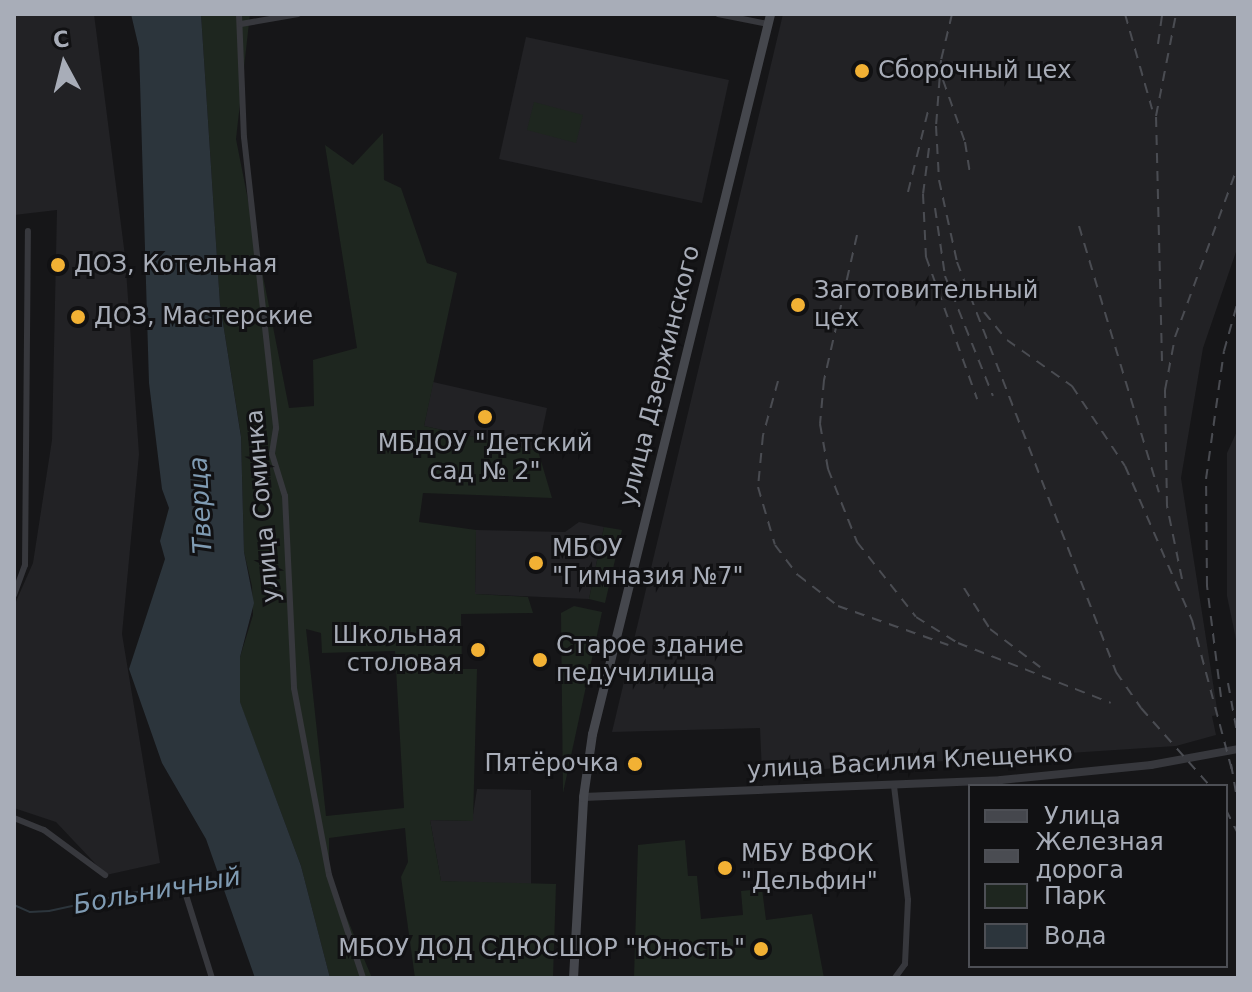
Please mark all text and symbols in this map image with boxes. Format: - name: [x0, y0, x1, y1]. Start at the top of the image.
- north arrow: [24, 24, 104, 104]
- text: С: [51, 26, 71, 53]
- place label: Сборочный цех: [878, 57, 1072, 85]
- marker: Сборочный цех: [853, 62, 871, 80]
- street label: улица Дзержинского: [614, 243, 706, 509]
- place label: ДОЗ, Котельная: [74, 251, 277, 279]
- marker: ДОЗ, Котельная: [49, 256, 67, 274]
- place label: Заготовительный цех: [814, 277, 1038, 333]
- marker: Заготовительный цех: [789, 296, 807, 314]
- place label: ДОЗ, Мастерские: [94, 303, 313, 331]
- marker: ДОЗ, Мастерские: [69, 308, 87, 326]
- street label: улица Соминка: [240, 408, 286, 604]
- marker: МБДОУ "Детский сад № 2": [476, 408, 494, 426]
- place label: МБДОУ "Детский сад № 2": [378, 430, 592, 486]
- water label: Тверца: [183, 456, 219, 554]
- place label: МБОУ "Гимназия №7": [552, 535, 743, 591]
- marker: МБОУ "Гимназия №7": [527, 554, 545, 572]
- place label: Школьная столовая: [333, 622, 462, 678]
- place label: Старое здание педучилища: [556, 632, 744, 688]
- marker: Школьная столовая: [469, 641, 487, 659]
- marker: Старое здание педучилища: [531, 651, 549, 669]
- street label: улица Василия Клещенко: [746, 739, 1074, 785]
- place label: Пятёрочка: [484, 750, 619, 778]
- marker: Пятёрочка: [626, 755, 644, 773]
- legend: [968, 784, 1228, 968]
- text: Улица: [1044, 802, 1121, 830]
- text: Железная дорога: [1035, 828, 1164, 884]
- place label: МБУ ВФОК "Дельфин": [741, 840, 878, 896]
- marker: МБУ ВФОК "Дельфин": [716, 859, 734, 877]
- water label: Больничный: [71, 861, 243, 921]
- text: Парк: [1044, 882, 1106, 910]
- text: Вода: [1044, 922, 1106, 950]
- place label: МБОУ ДОД СДЮСШОР "Юность": [338, 935, 745, 963]
- marker: МБОУ ДОД СДЮСШОР "Юность": [752, 940, 770, 958]

